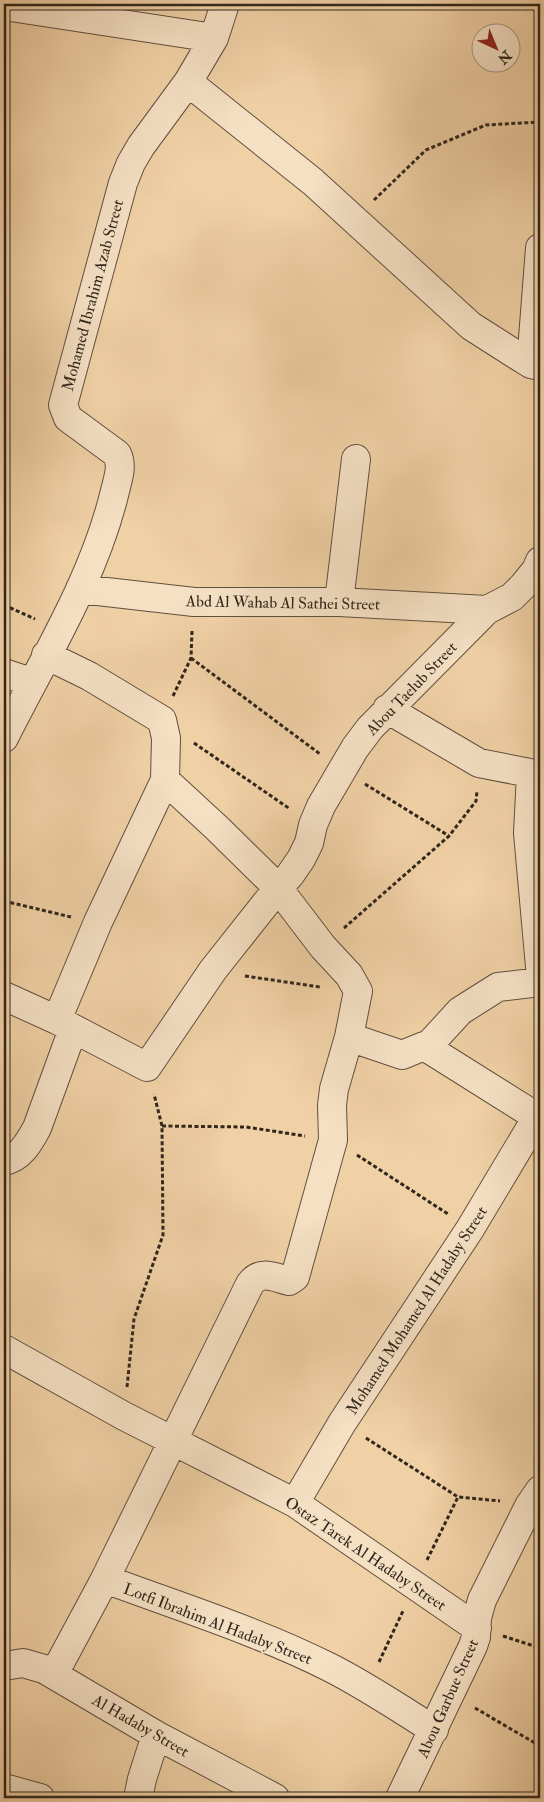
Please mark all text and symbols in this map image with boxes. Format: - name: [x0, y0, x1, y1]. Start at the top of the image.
- north arrow: [472, 22, 522, 72]
- text: N: [494, 46, 516, 68]
- street label: Mohamed Ibrahim Azab Street: [58, 197, 128, 393]
- street label: Abd Al Wahab Al Sathei Street: [185, 591, 380, 615]
- street label: Abou Taelub Street: [361, 638, 462, 741]
- street label: Mohamed Mohamed Al Hadaby Street: [342, 1203, 492, 1419]
- street label: Ostaz Tarek Al Hadaby Street: [281, 1492, 450, 1615]
- street label: Lotfi Ibrahim Al Hadaby Street: [120, 1579, 315, 1669]
- street label: Abou Garbue Street: [412, 1636, 483, 1762]
- street label: Al Hadaby Street: [88, 1690, 192, 1762]

